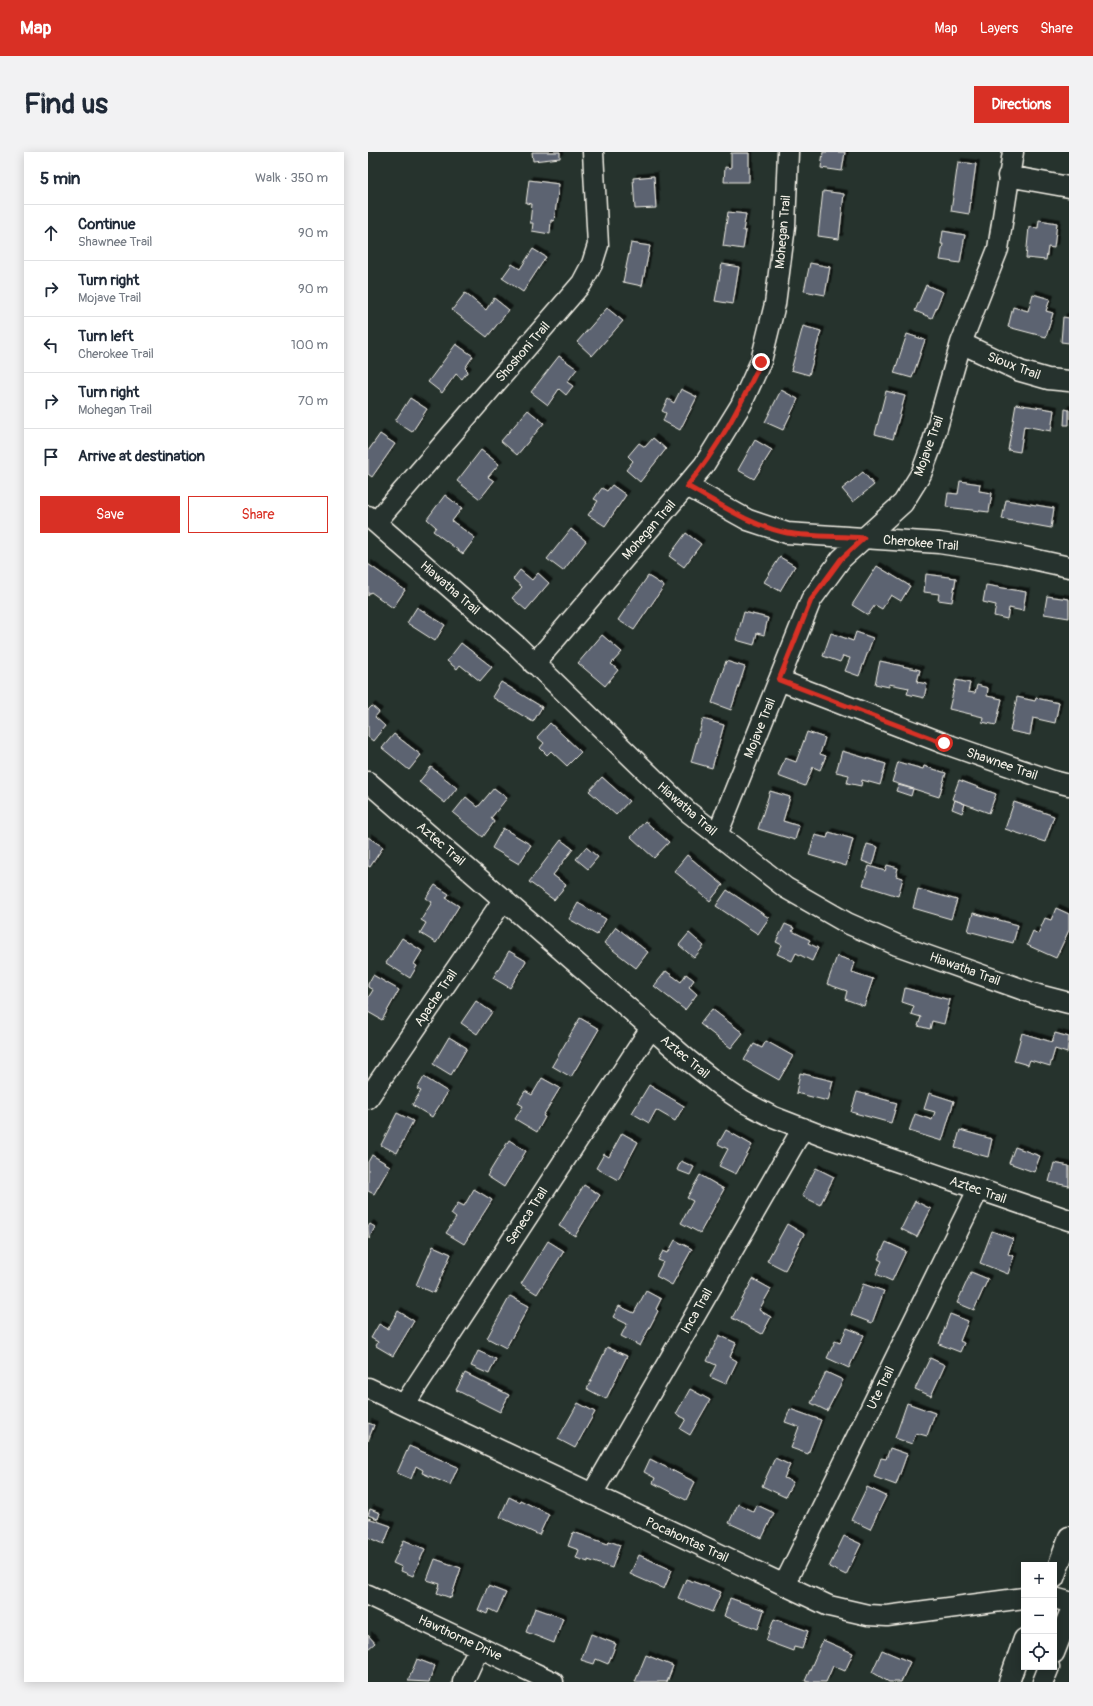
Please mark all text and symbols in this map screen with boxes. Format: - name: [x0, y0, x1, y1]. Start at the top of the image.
- text: Map: [20, 16, 51, 40]
- text: Map: [935, 20, 958, 37]
- text: Layers: [980, 20, 1018, 37]
- text: Share: [1040, 20, 1073, 37]
- button: Directions: [974, 86, 1069, 123]
- text: Find us: [24, 87, 108, 122]
- text: 5 min: [40, 168, 80, 189]
- text: Walk · 350 m: [255, 170, 328, 186]
- street label: Mohegan Trail: [772, 194, 794, 270]
- text: Continue: [78, 215, 136, 234]
- icon: ahead: [40, 222, 62, 244]
- text: 90 m: [298, 225, 328, 241]
- text: Shawnee Trail: [78, 234, 152, 250]
- text: Turn right: [78, 271, 139, 290]
- icon: right: [40, 278, 62, 300]
- text: 90 m: [298, 281, 328, 297]
- text: Mojave Trail: [78, 290, 141, 306]
- street label: Shoshoni Trail: [492, 319, 554, 385]
- text: Turn left: [78, 327, 134, 346]
- icon: left: [40, 334, 62, 356]
- text: 100 m: [291, 337, 328, 353]
- text: Cherokee Trail: [78, 346, 154, 362]
- street label: Sioux Trail: [985, 349, 1043, 383]
- route end: [752, 353, 770, 371]
- text: Turn right: [78, 383, 139, 402]
- icon: right: [40, 390, 62, 412]
- text: 70 m: [298, 393, 328, 409]
- text: Mohegan Trail: [78, 402, 152, 418]
- street label: Mojave Trail: [911, 413, 947, 479]
- icon: arrive: [40, 446, 62, 468]
- text: Arrive at destination: [78, 447, 205, 466]
- button: Save: [40, 496, 180, 533]
- button: Share: [188, 496, 328, 533]
- street label: Mohegan Trail: [619, 497, 679, 563]
- street label: Cherokee Trail: [883, 532, 959, 554]
- street label: Hiawatha Trail: [417, 558, 483, 618]
- street label: Mojave Trail: [741, 696, 779, 760]
- route start: [935, 734, 953, 752]
- street label: Shawnee Trail: [964, 744, 1040, 784]
- street label: Hiawatha Trail: [654, 779, 720, 839]
- street label: Aztec Trail: [413, 819, 469, 869]
- street label: Hiawatha Trail: [927, 949, 1003, 989]
- street label: Apache Trail: [411, 966, 461, 1030]
- street label: Aztec Trail: [657, 1032, 713, 1082]
- street label: Aztec Trail: [947, 1173, 1009, 1207]
- street label: Seneca Trail: [502, 1184, 552, 1248]
- street label: Inca Trail: [678, 1286, 716, 1336]
- street label: Ute Trail: [864, 1364, 898, 1412]
- street label: Pocahontas Trail: [643, 1514, 731, 1566]
- map controls: [1021, 1562, 1057, 1670]
- button: +: [1021, 1562, 1057, 1598]
- button: −: [1021, 1598, 1057, 1634]
- street label: Hawthorne Drive: [416, 1612, 505, 1665]
- button: locate: [1021, 1634, 1057, 1670]

